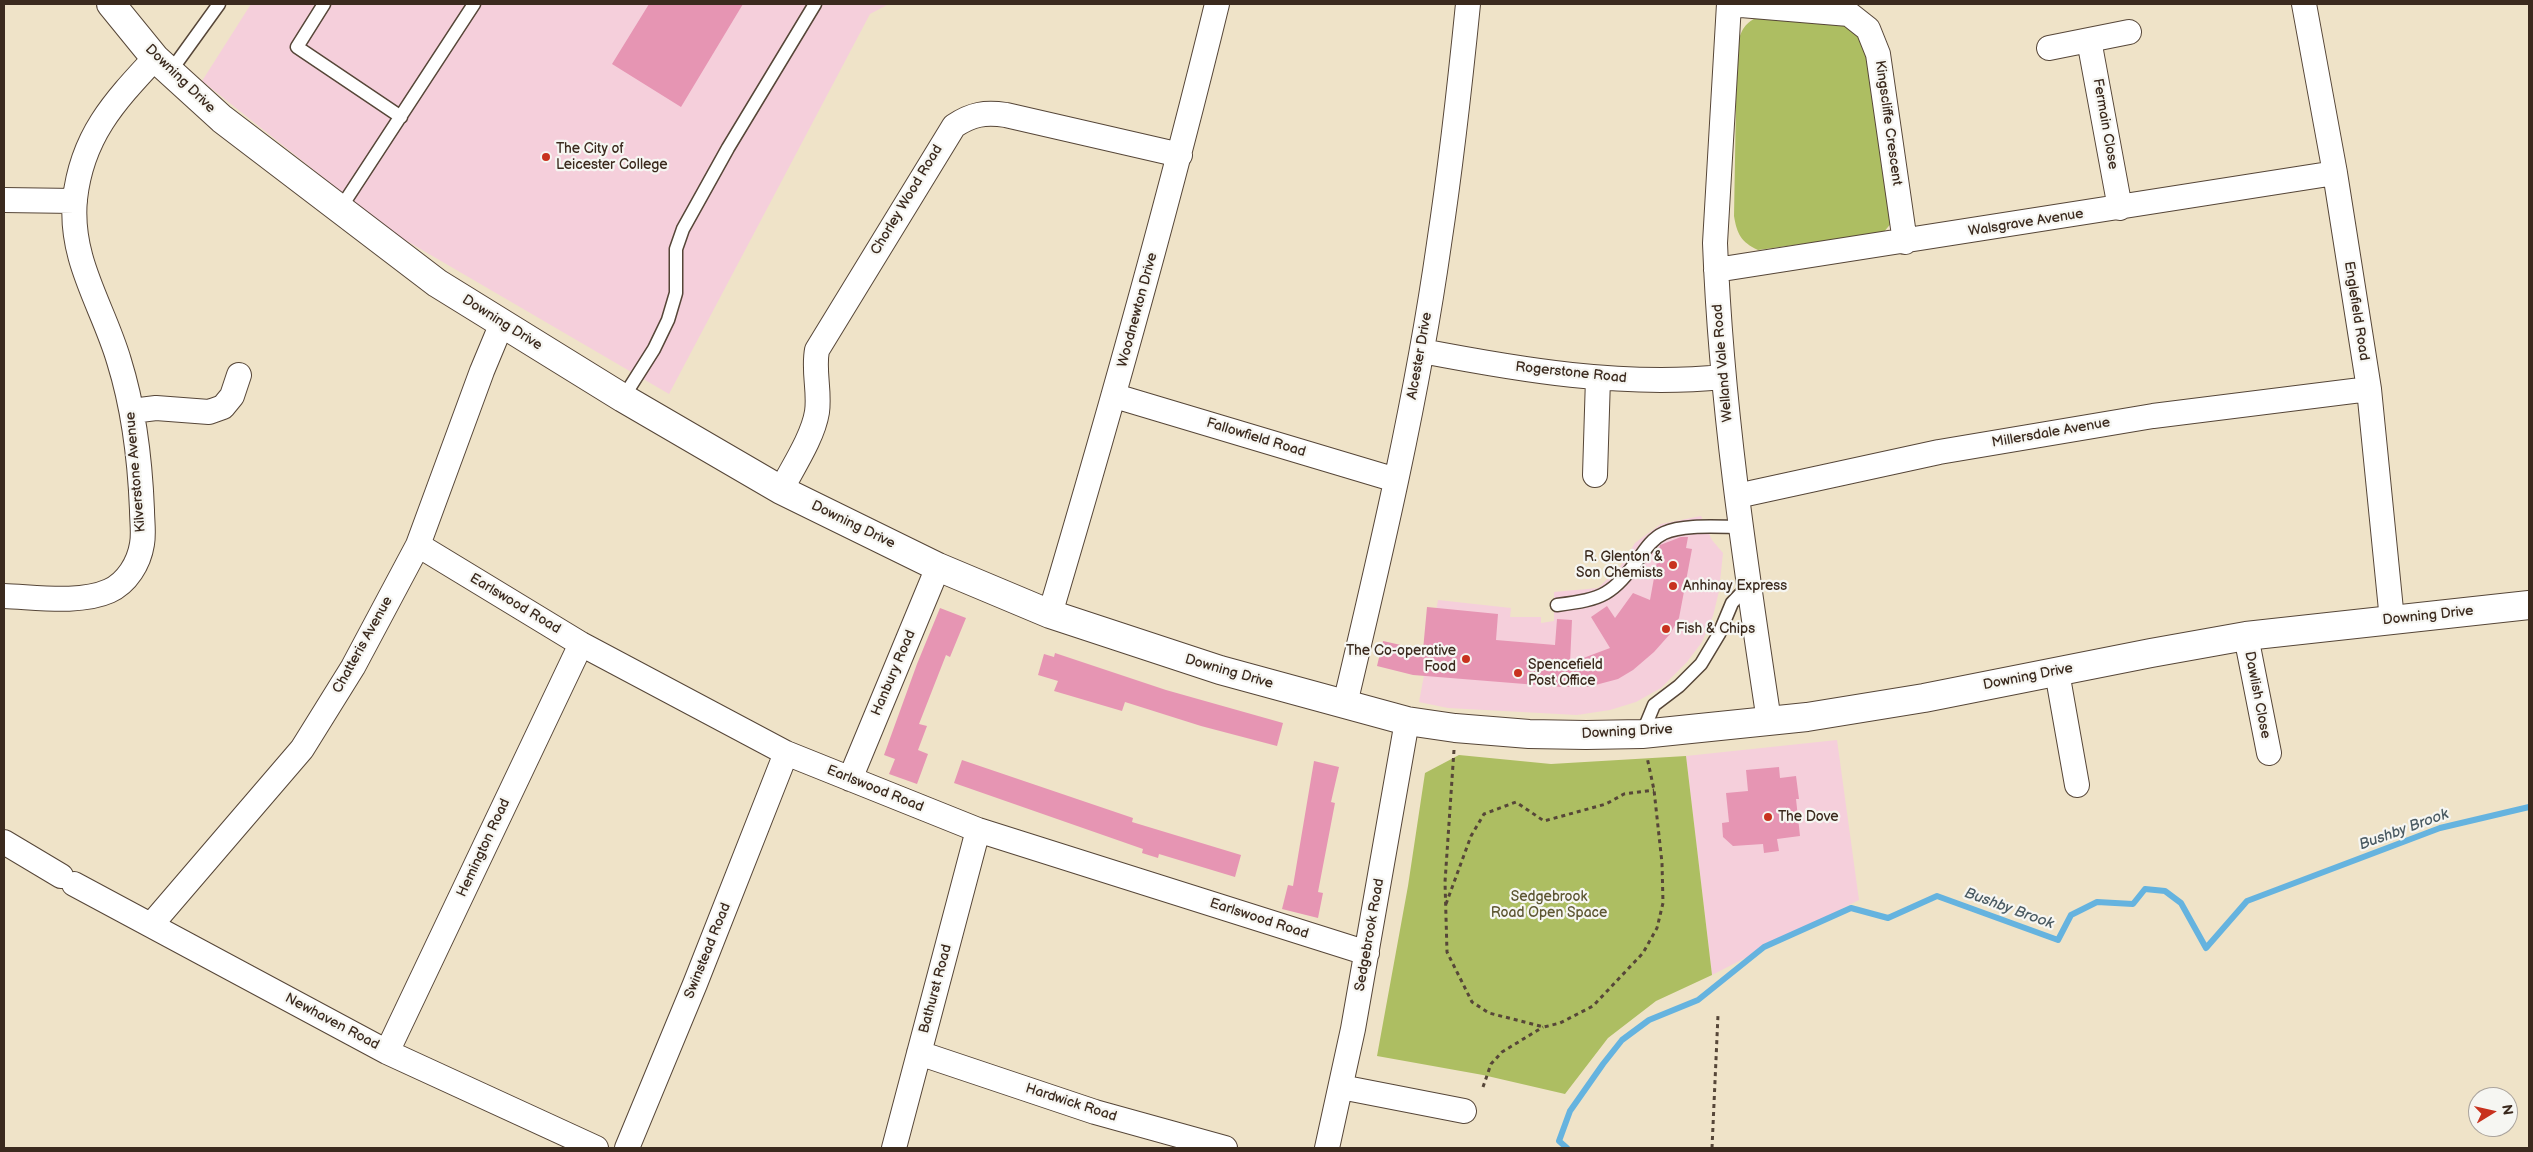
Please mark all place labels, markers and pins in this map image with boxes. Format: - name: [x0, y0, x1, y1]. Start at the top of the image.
- place label: The City of Leicester College: [556, 141, 668, 174]
- marker: The City of Leicester College: [540, 151, 552, 163]
- place label: R. Glenton & Son Chemists: [1576, 549, 1663, 582]
- marker: R. Glenton & Son Chemists: [1667, 559, 1679, 571]
- place label: Anhinay Express: [1683, 578, 1787, 594]
- marker: Anhinay Express: [1667, 580, 1679, 592]
- place label: Fish & Chips: [1676, 621, 1755, 637]
- marker: Fish & Chips: [1660, 623, 1672, 635]
- place label: The Co-operative Food: [1346, 643, 1456, 676]
- marker: The Co-operative Food: [1460, 653, 1472, 665]
- place label: Spencefield Post Office: [1528, 657, 1603, 690]
- marker: Spencefield Post Office: [1512, 667, 1524, 679]
- place label: The Dove: [1778, 809, 1839, 825]
- marker: The Dove: [1762, 811, 1774, 823]

